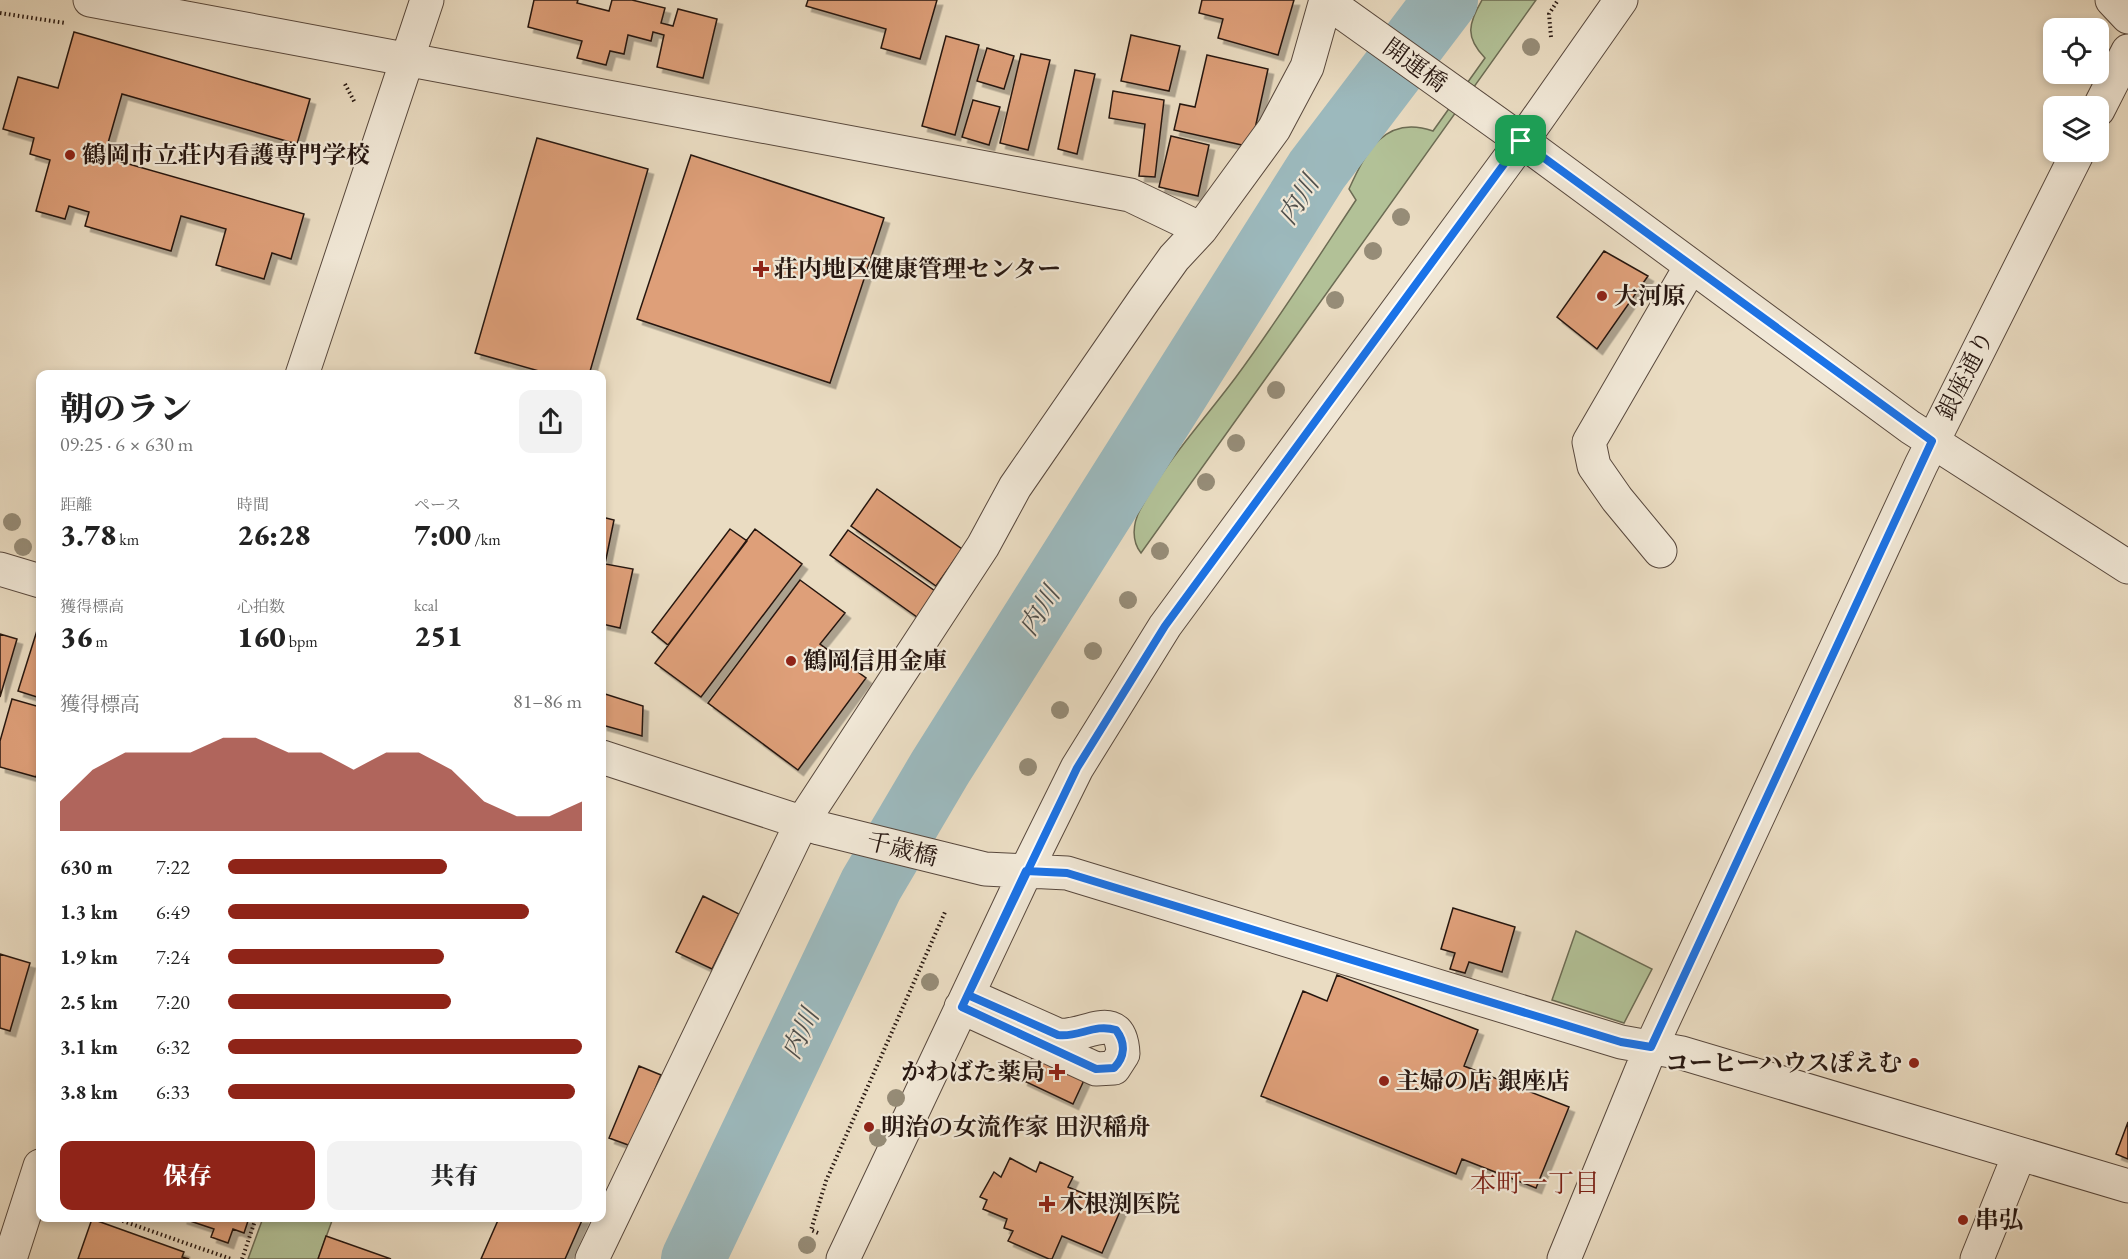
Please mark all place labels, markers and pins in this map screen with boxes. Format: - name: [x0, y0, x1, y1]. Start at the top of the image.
- pin: [1495, 115, 1546, 166]
- place label: 鶴岡市立荘内看護専門学校: [82, 139, 370, 170]
- marker: 鶴岡市立荘内看護専門学校: [63, 148, 77, 162]
- place label: 荘内地区健康管理センター: [774, 253, 1061, 284]
- marker: 荘内地区健康管理センター: [752, 260, 770, 278]
- place label: 大河原: [1614, 280, 1686, 311]
- marker: 大河原: [1595, 289, 1609, 303]
- place label: 鶴岡信用金庫: [803, 645, 947, 676]
- marker: 鶴岡信用金庫: [784, 654, 798, 668]
- place label: コーヒーハウスぽえむ: [1665, 1047, 1902, 1078]
- place label: かわばた薬局: [901, 1056, 1045, 1087]
- marker: コーヒーハウスぽえむ: [1907, 1056, 1921, 1070]
- marker: かわばた薬局: [1050, 1065, 1064, 1079]
- place label: 主婦の店 銀座店: [1396, 1065, 1570, 1096]
- marker: 主婦の店 銀座店: [1377, 1074, 1391, 1088]
- place label: 明治の女流作家 田沢稲舟: [881, 1111, 1151, 1142]
- marker: 明治の女流作家 田沢稲舟: [862, 1120, 876, 1134]
- place label: 木根渕医院: [1060, 1188, 1180, 1219]
- marker: 木根渕医院: [1038, 1195, 1056, 1213]
- place label: 串弘: [1975, 1204, 2023, 1235]
- marker: 串弘: [1956, 1213, 1970, 1227]

